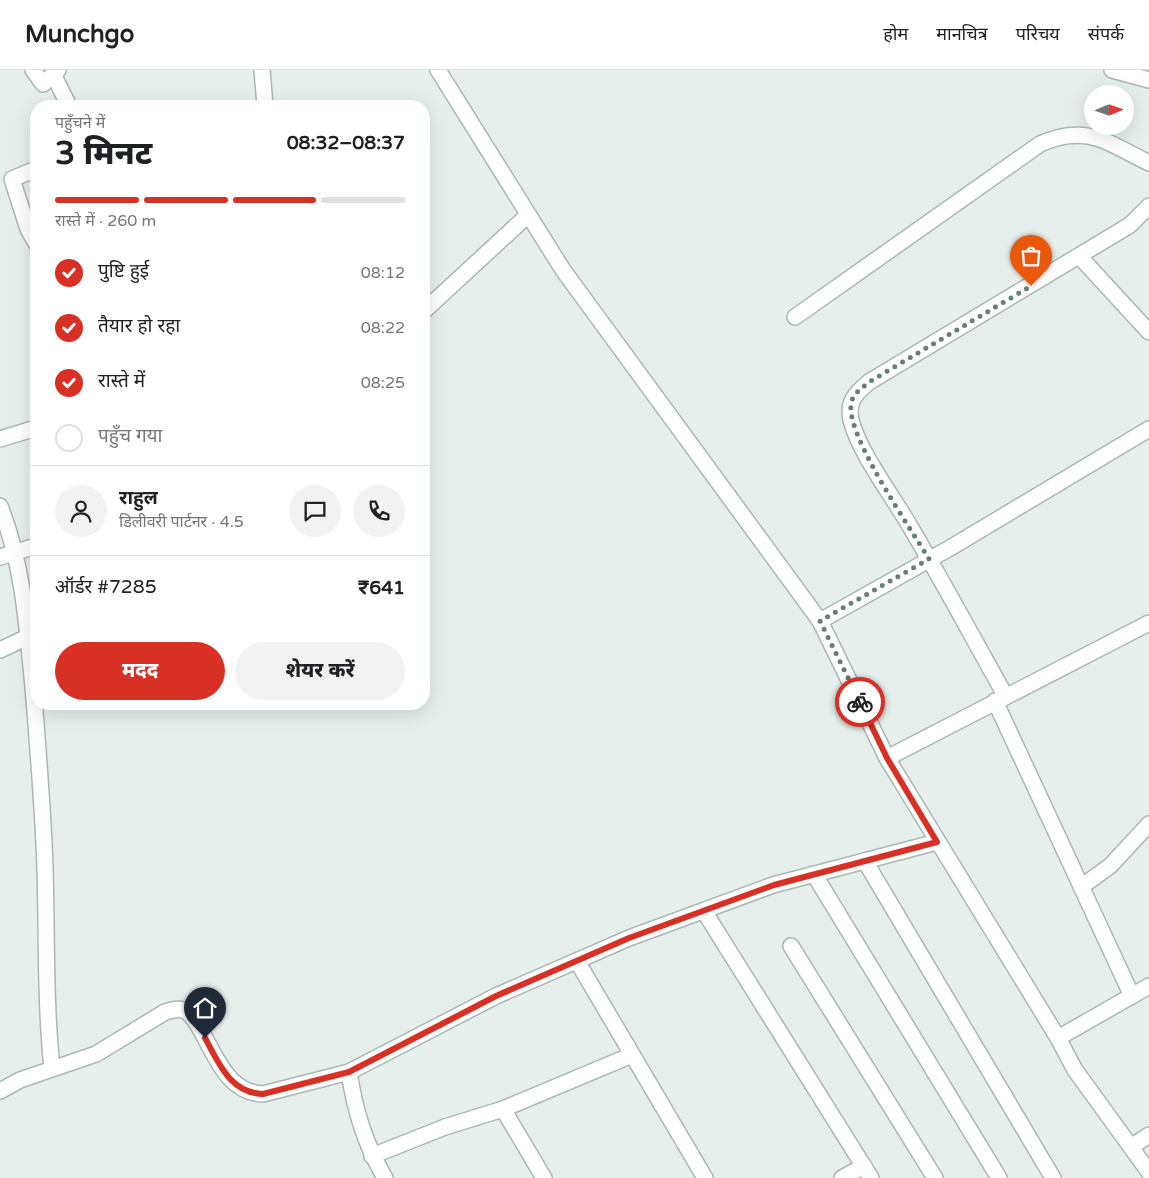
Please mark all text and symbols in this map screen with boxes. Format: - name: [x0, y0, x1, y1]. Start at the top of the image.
- text: Munchgo: [25, 20, 134, 49]
- text: होम: [883, 23, 908, 45]
- text: मानचित्र: [936, 23, 988, 45]
- text: परिचय: [1016, 23, 1060, 45]
- text: संपर्क: [1088, 23, 1124, 45]
- north arrow: [1084, 85, 1134, 135]
- map controls: [1084, 85, 1134, 135]
- text: पहुँचने में: [55, 113, 105, 133]
- text: 08:32–08:37: [287, 132, 405, 154]
- text: 3 मिनट: [55, 135, 152, 173]
- text: रास्ते में · 260 m: [55, 211, 156, 231]
- pin: [1010, 235, 1052, 286]
- icon: bag: [1017, 242, 1045, 270]
- icon: check: [55, 259, 83, 287]
- text: पुष्टि हुई: [98, 260, 149, 282]
- text: 08:12: [361, 263, 405, 283]
- icon: check: [55, 314, 83, 342]
- text: तैयार हो रहा: [98, 315, 180, 337]
- text: 08:22: [361, 318, 405, 338]
- icon: check: [55, 369, 83, 397]
- text: रास्ते में: [98, 370, 145, 392]
- text: 08:25: [361, 373, 405, 393]
- text: पहुँच गया: [98, 425, 163, 447]
- button: person: [55, 485, 107, 537]
- button: chat: [289, 485, 341, 537]
- button: phone: [353, 485, 405, 537]
- text: राहुल: [119, 487, 158, 509]
- text: डिलीवरी पार्टनर · 4.5: [119, 512, 244, 532]
- text: ऑर्डर #7285: [55, 576, 157, 598]
- text: ₹641: [358, 577, 405, 599]
- button: मदद: [55, 642, 225, 700]
- button: शेयर करें: [235, 642, 405, 700]
- courier: [835, 677, 885, 727]
- icon: bike: [846, 688, 874, 716]
- pin: [184, 987, 226, 1038]
- icon: home: [191, 994, 219, 1022]

